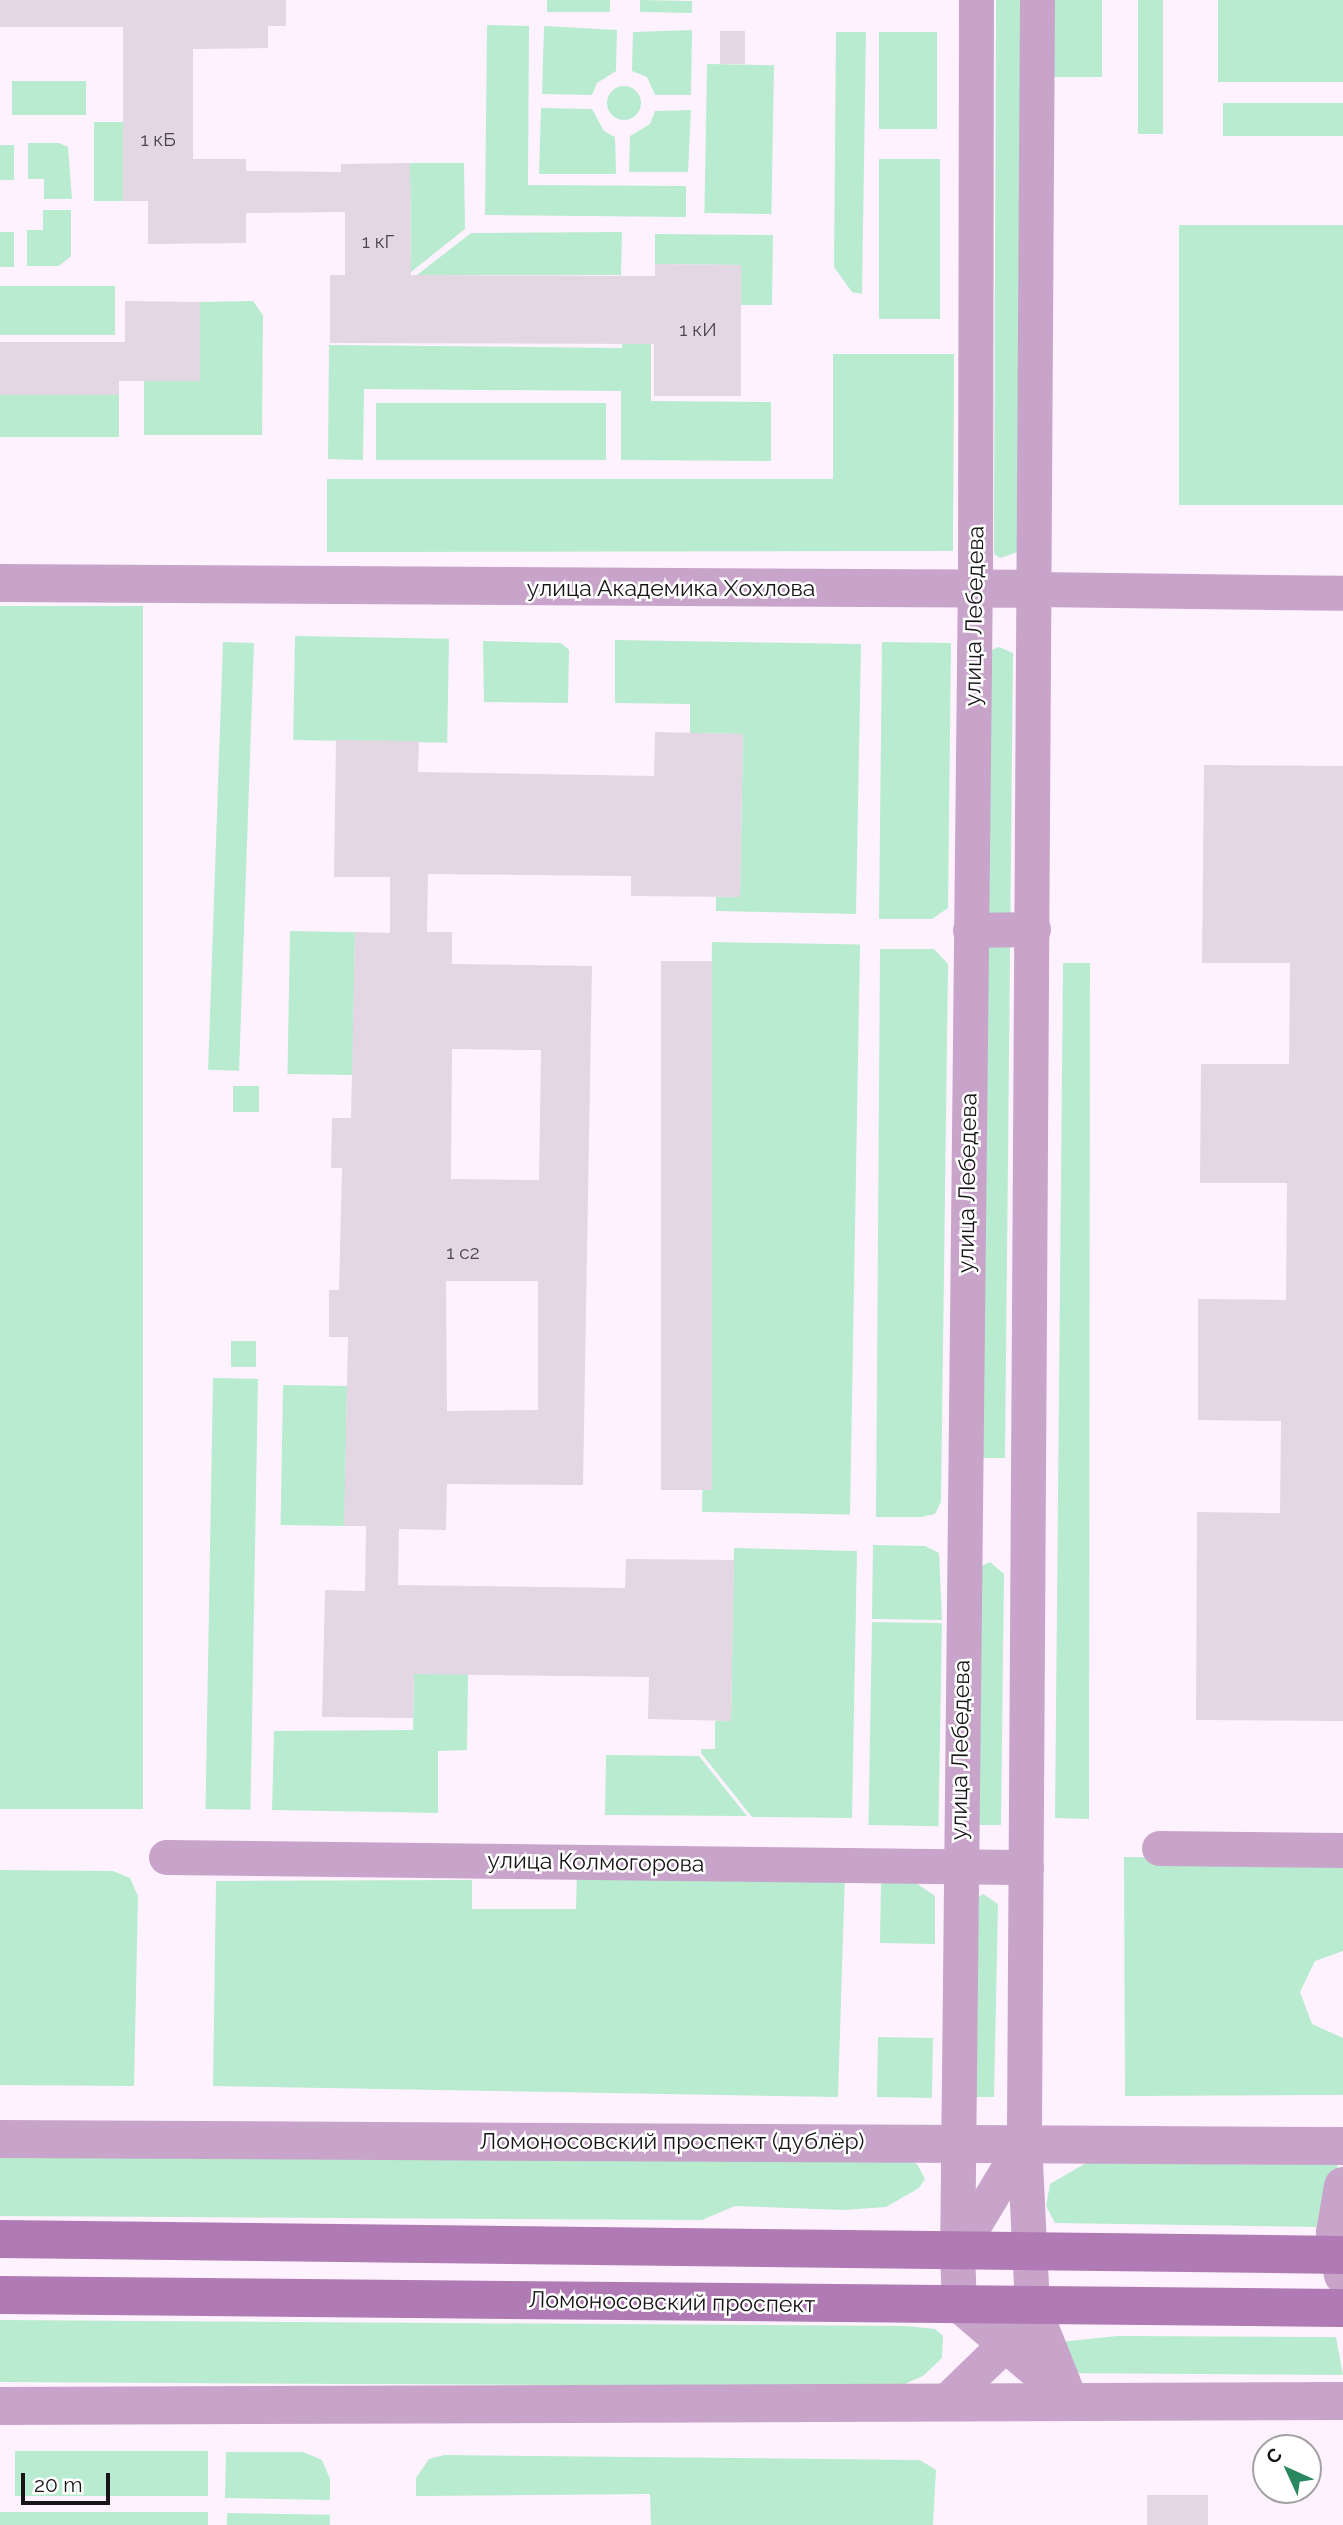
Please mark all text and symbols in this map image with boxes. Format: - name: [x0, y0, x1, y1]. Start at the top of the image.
- house number: 1 кБ: [140, 129, 176, 151]
- house number: 1 кГ: [362, 231, 394, 253]
- house number: 1 кИ: [679, 319, 717, 341]
- street label: улица Лебедева: [959, 526, 989, 706]
- street label: улица Академика Хохлова: [526, 574, 816, 602]
- street label: улица Лебедева: [952, 1093, 982, 1273]
- house number: 1 с2: [446, 1242, 480, 1264]
- street label: улица Лебедева: [945, 1660, 975, 1840]
- street label: улица Колмогорова: [487, 1846, 705, 1878]
- street label: Ломоносовский проспект (дублёр): [480, 2127, 864, 2155]
- street label: Ломоносовский проспект: [528, 2286, 816, 2318]
- north arrow: [1252, 2434, 1322, 2504]
- text: С: [1261, 2443, 1286, 2468]
- scale bar: [24, 2458, 114, 2502]
- text: 20 m: [34, 2472, 82, 2497]

